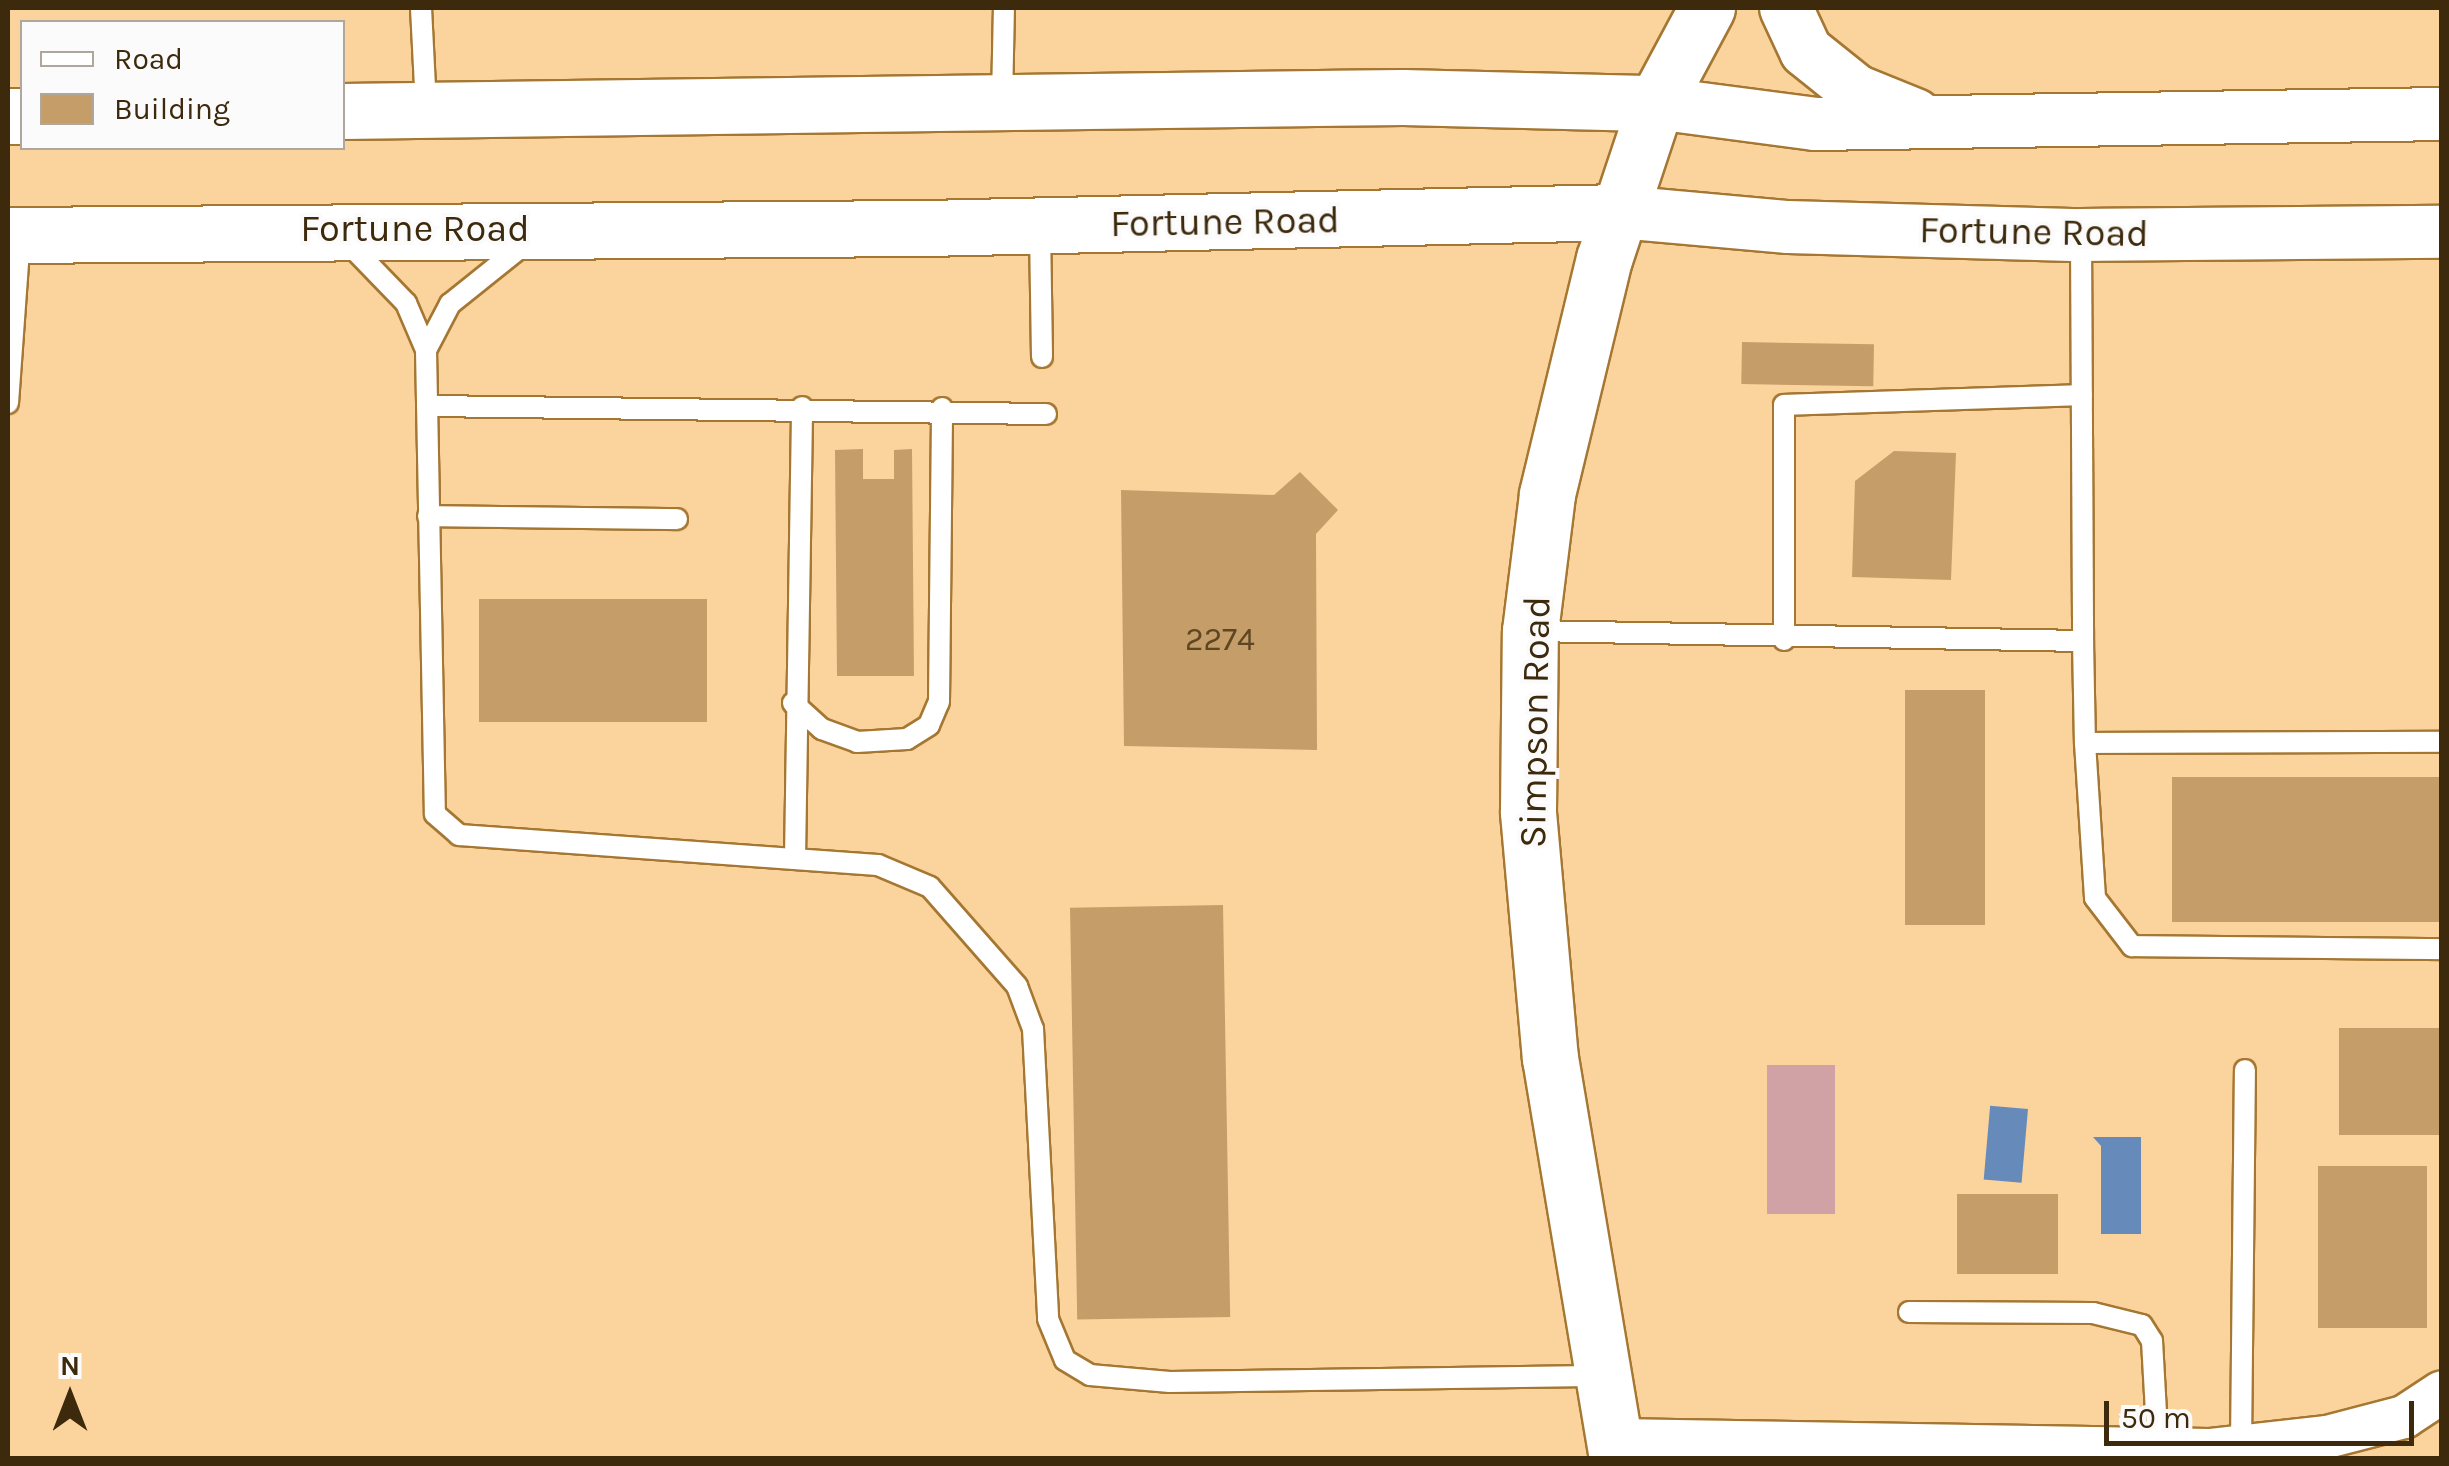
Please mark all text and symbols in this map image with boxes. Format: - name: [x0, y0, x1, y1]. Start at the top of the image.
- legend: [20, 20, 345, 150]
- text: Road: [114, 41, 183, 77]
- text: Building: [114, 91, 230, 127]
- street label: Fortune Road: [1110, 197, 1340, 247]
- street label: Fortune Road: [300, 206, 530, 252]
- street label: Fortune Road: [1919, 207, 2149, 257]
- street label: Simpson Road: [1510, 596, 1560, 848]
- house number: 2274: [1185, 621, 1255, 659]
- north arrow: [20, 1346, 120, 1446]
- text: N: [60, 1349, 80, 1382]
- scale bar: [2109, 1381, 2419, 1443]
- text: 50 m: [2121, 1400, 2191, 1436]

